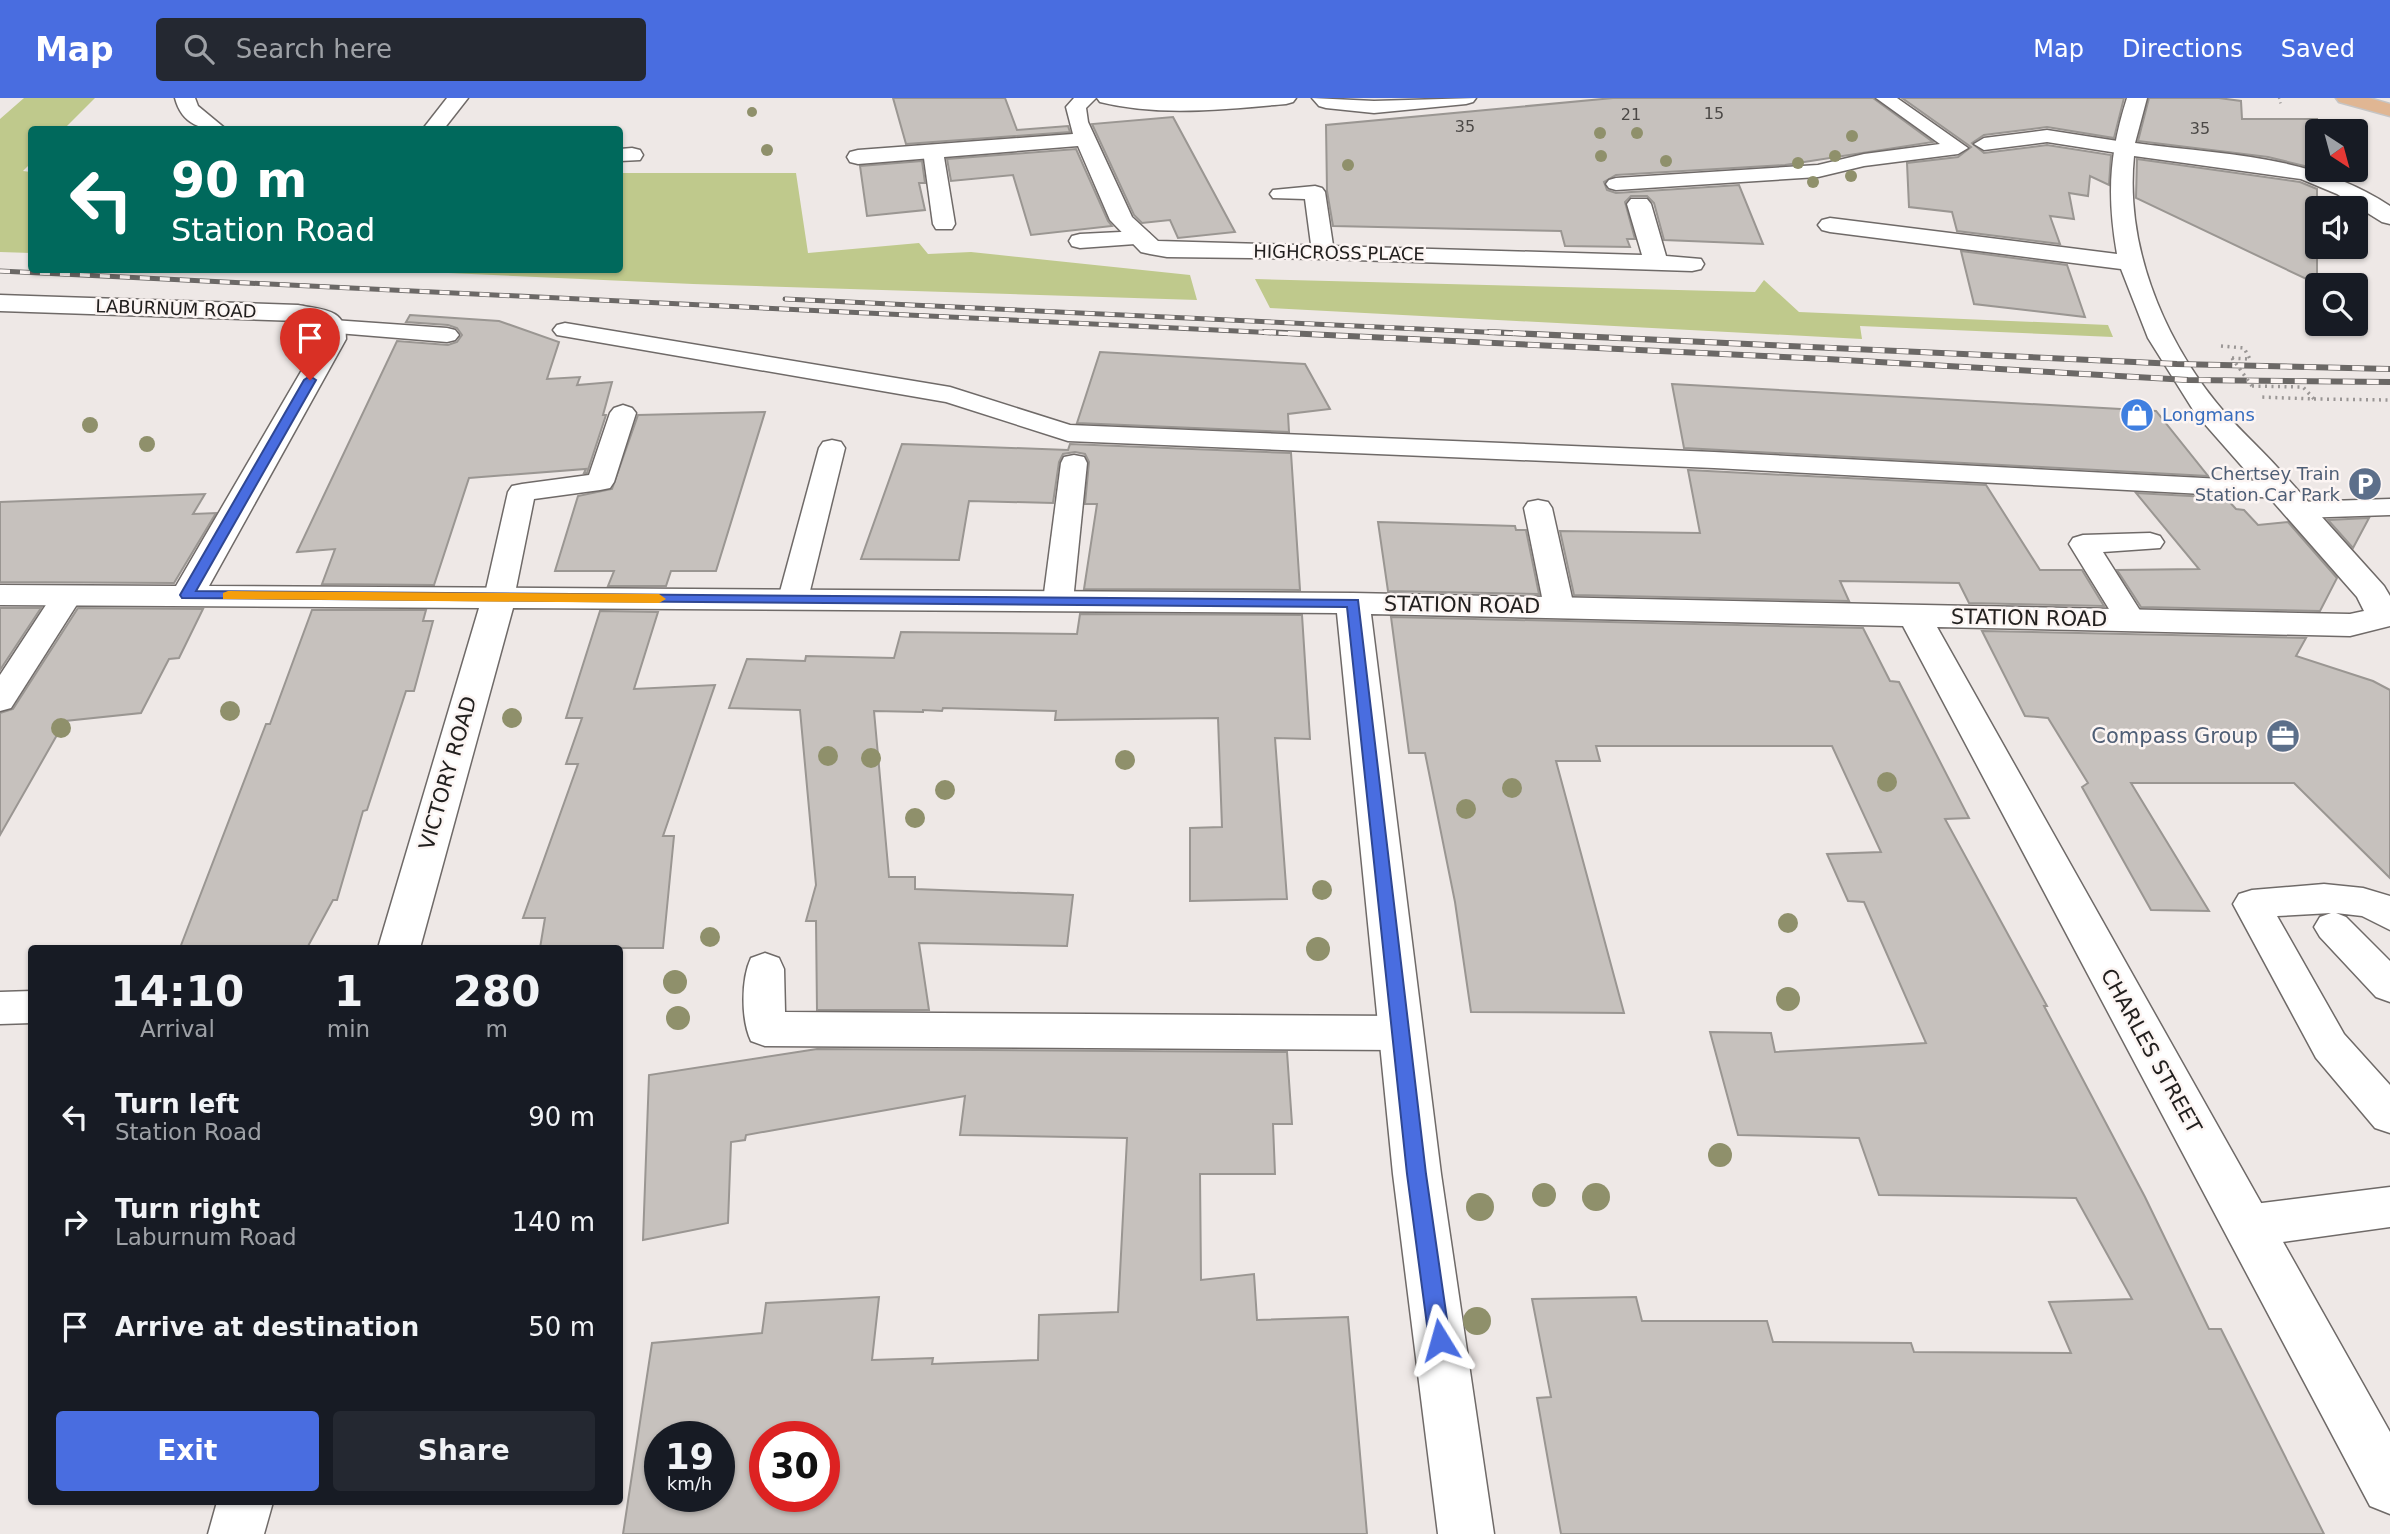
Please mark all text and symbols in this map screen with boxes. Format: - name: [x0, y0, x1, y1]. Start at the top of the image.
- search box: [156, 18, 646, 81]
- text: Map: [35, 30, 114, 69]
- icon: search: [180, 30, 218, 68]
- text: Search here: [236, 34, 392, 64]
- text: Map: [2033, 35, 2084, 63]
- text: Directions: [2122, 35, 2243, 63]
- text: Saved: [2281, 35, 2355, 63]
- house number: 15: [1704, 104, 1724, 123]
- house number: 21: [1621, 105, 1641, 124]
- house number: 35: [1455, 117, 1475, 136]
- house number: 35: [2190, 119, 2210, 138]
- north arrow: [2305, 119, 2368, 182]
- map controls: [2305, 119, 2368, 336]
- text: 90 m: [171, 152, 307, 209]
- icon: left: [56, 154, 147, 245]
- button: sound: [2305, 196, 2368, 259]
- text: Station Road: [171, 211, 375, 249]
- street label: HIGHCROSS PLACE: [1253, 241, 1425, 264]
- button: search: [2305, 273, 2368, 336]
- street label: LABURNUM ROAD: [95, 295, 257, 322]
- pin: [280, 308, 340, 380]
- icon: arrive: [291, 319, 329, 357]
- shop icon: Longmans: [2118, 396, 2156, 434]
- place label: Longmans: [2162, 404, 2255, 425]
- place label: Chertsey Train Station Car Park: [2195, 463, 2341, 505]
- parking icon: Chertsey Train Station Car Park: [2346, 465, 2384, 503]
- street label: STATION ROAD: [1384, 592, 1540, 618]
- street label: STATION ROAD: [1951, 605, 2107, 631]
- street label: VICTORY ROAD: [415, 693, 481, 853]
- office icon: Compass Group: [2264, 717, 2302, 755]
- place label: Compass Group: [2091, 724, 2258, 748]
- street label: CHARLES STREET: [2096, 964, 2206, 1138]
- text: 14:10: [111, 967, 244, 1016]
- text: 1: [334, 967, 363, 1016]
- text: 280: [453, 967, 540, 1016]
- text: Arrival: [140, 1016, 215, 1042]
- text: min: [327, 1016, 370, 1042]
- text: m: [485, 1016, 508, 1042]
- text: Turn left: [115, 1089, 239, 1119]
- icon: left: [56, 1098, 94, 1136]
- text: 90 m: [528, 1102, 595, 1132]
- text: Station Road: [115, 1119, 262, 1145]
- text: Turn right: [115, 1194, 260, 1224]
- icon: right: [56, 1203, 94, 1241]
- text: 140 m: [512, 1207, 595, 1237]
- text: Laburnum Road: [115, 1224, 297, 1250]
- position arrow: [1403, 1303, 1477, 1377]
- icon: arrive: [56, 1308, 94, 1346]
- text: Arrive at destination: [115, 1312, 419, 1342]
- text: 50 m: [528, 1312, 595, 1342]
- button: Exit: [56, 1411, 319, 1491]
- button: Share: [333, 1411, 595, 1491]
- speed limit sign: 30: [749, 1421, 840, 1512]
- text: 19: [665, 1437, 714, 1477]
- text: km/h: [667, 1473, 712, 1494]

